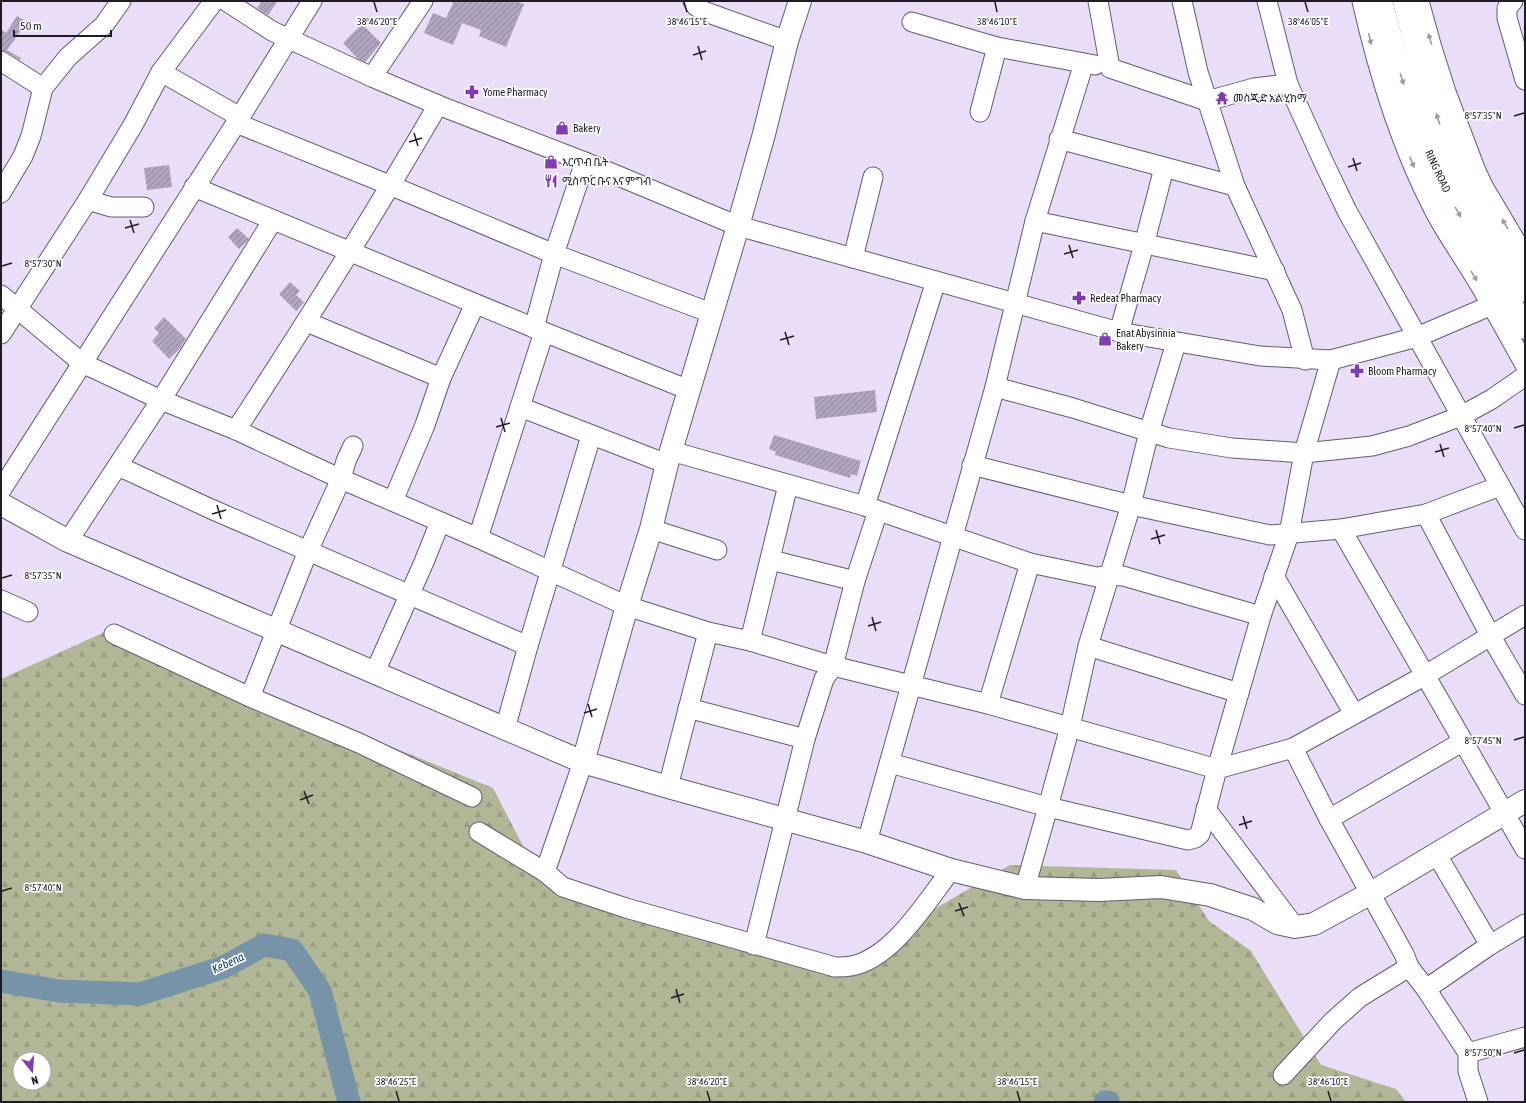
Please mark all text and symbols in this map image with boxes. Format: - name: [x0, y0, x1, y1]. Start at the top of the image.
- scale bar: [14, 12, 111, 38]
- text: 38°46'20"E: [357, 16, 398, 27]
- text: 38°46'15"E: [667, 16, 708, 27]
- text: 38°46'10"E: [977, 16, 1018, 27]
- text: 38°46'05"E: [1288, 16, 1329, 27]
- text: 50 m: [20, 19, 42, 33]
- one-way arrow: [1368, 33, 1374, 45]
- one-way arrow: [1426, 33, 1432, 46]
- one-way arrow: [1399, 74, 1405, 86]
- pharmacy icon: Yome Pharmacy: [464, 84, 480, 100]
- place label: Yome Pharmacy: [483, 86, 548, 98]
- temple icon: መስጂድ አል ሂክማ: [1214, 90, 1230, 106]
- place label: መስጂድ አል ሂክማ: [1233, 92, 1307, 104]
- text: 8°57'35"N: [1464, 110, 1502, 121]
- one-way arrow: [1435, 113, 1441, 125]
- shop icon: Bakery: [554, 120, 570, 136]
- place label: Bakery: [573, 122, 601, 134]
- street label: RING ROAD: [1423, 148, 1453, 194]
- shop icon: እርጥብ ቤት: [543, 154, 559, 170]
- place label: እርጥብ ቤት: [562, 156, 609, 168]
- one-way arrow: [1409, 157, 1415, 169]
- restaurant icon: ሚስጥር ቡና እና ምግብ: [543, 173, 559, 189]
- place label: ሚስጥር ቡና እና ምግብ: [562, 175, 651, 187]
- one-way arrow: [1455, 206, 1462, 218]
- one-way arrow: [1502, 218, 1509, 230]
- text: 8°57'30"N: [24, 258, 62, 269]
- one-way arrow: [1470, 271, 1478, 281]
- pharmacy icon: Redeat Pharmacy: [1071, 290, 1087, 306]
- place label: Redeat Pharmacy: [1090, 292, 1162, 304]
- place label: Enat Abysinnia Bakery: [1116, 327, 1176, 352]
- shop icon: Enat Abysinnia Bakery: [1097, 331, 1113, 347]
- pharmacy icon: Bloom Pharmacy: [1349, 363, 1365, 379]
- place label: Bloom Pharmacy: [1368, 365, 1437, 377]
- text: 8°57'40"N: [1464, 423, 1502, 434]
- text: 8°57'35"N: [24, 570, 62, 581]
- text: 8°57'45"N: [1464, 735, 1502, 746]
- text: 8°57'40"N: [24, 882, 62, 893]
- water label: Kebena: [210, 949, 247, 976]
- text: 8°57'50"N: [1464, 1047, 1502, 1058]
- north arrow: [12, 1051, 52, 1091]
- text: N: [30, 1074, 40, 1087]
- text: 38°46'25"E: [376, 1076, 417, 1087]
- text: 38°46'20"E: [687, 1076, 728, 1087]
- text: 38°46'15"E: [997, 1076, 1038, 1087]
- text: 38°46'10"E: [1308, 1076, 1349, 1087]

